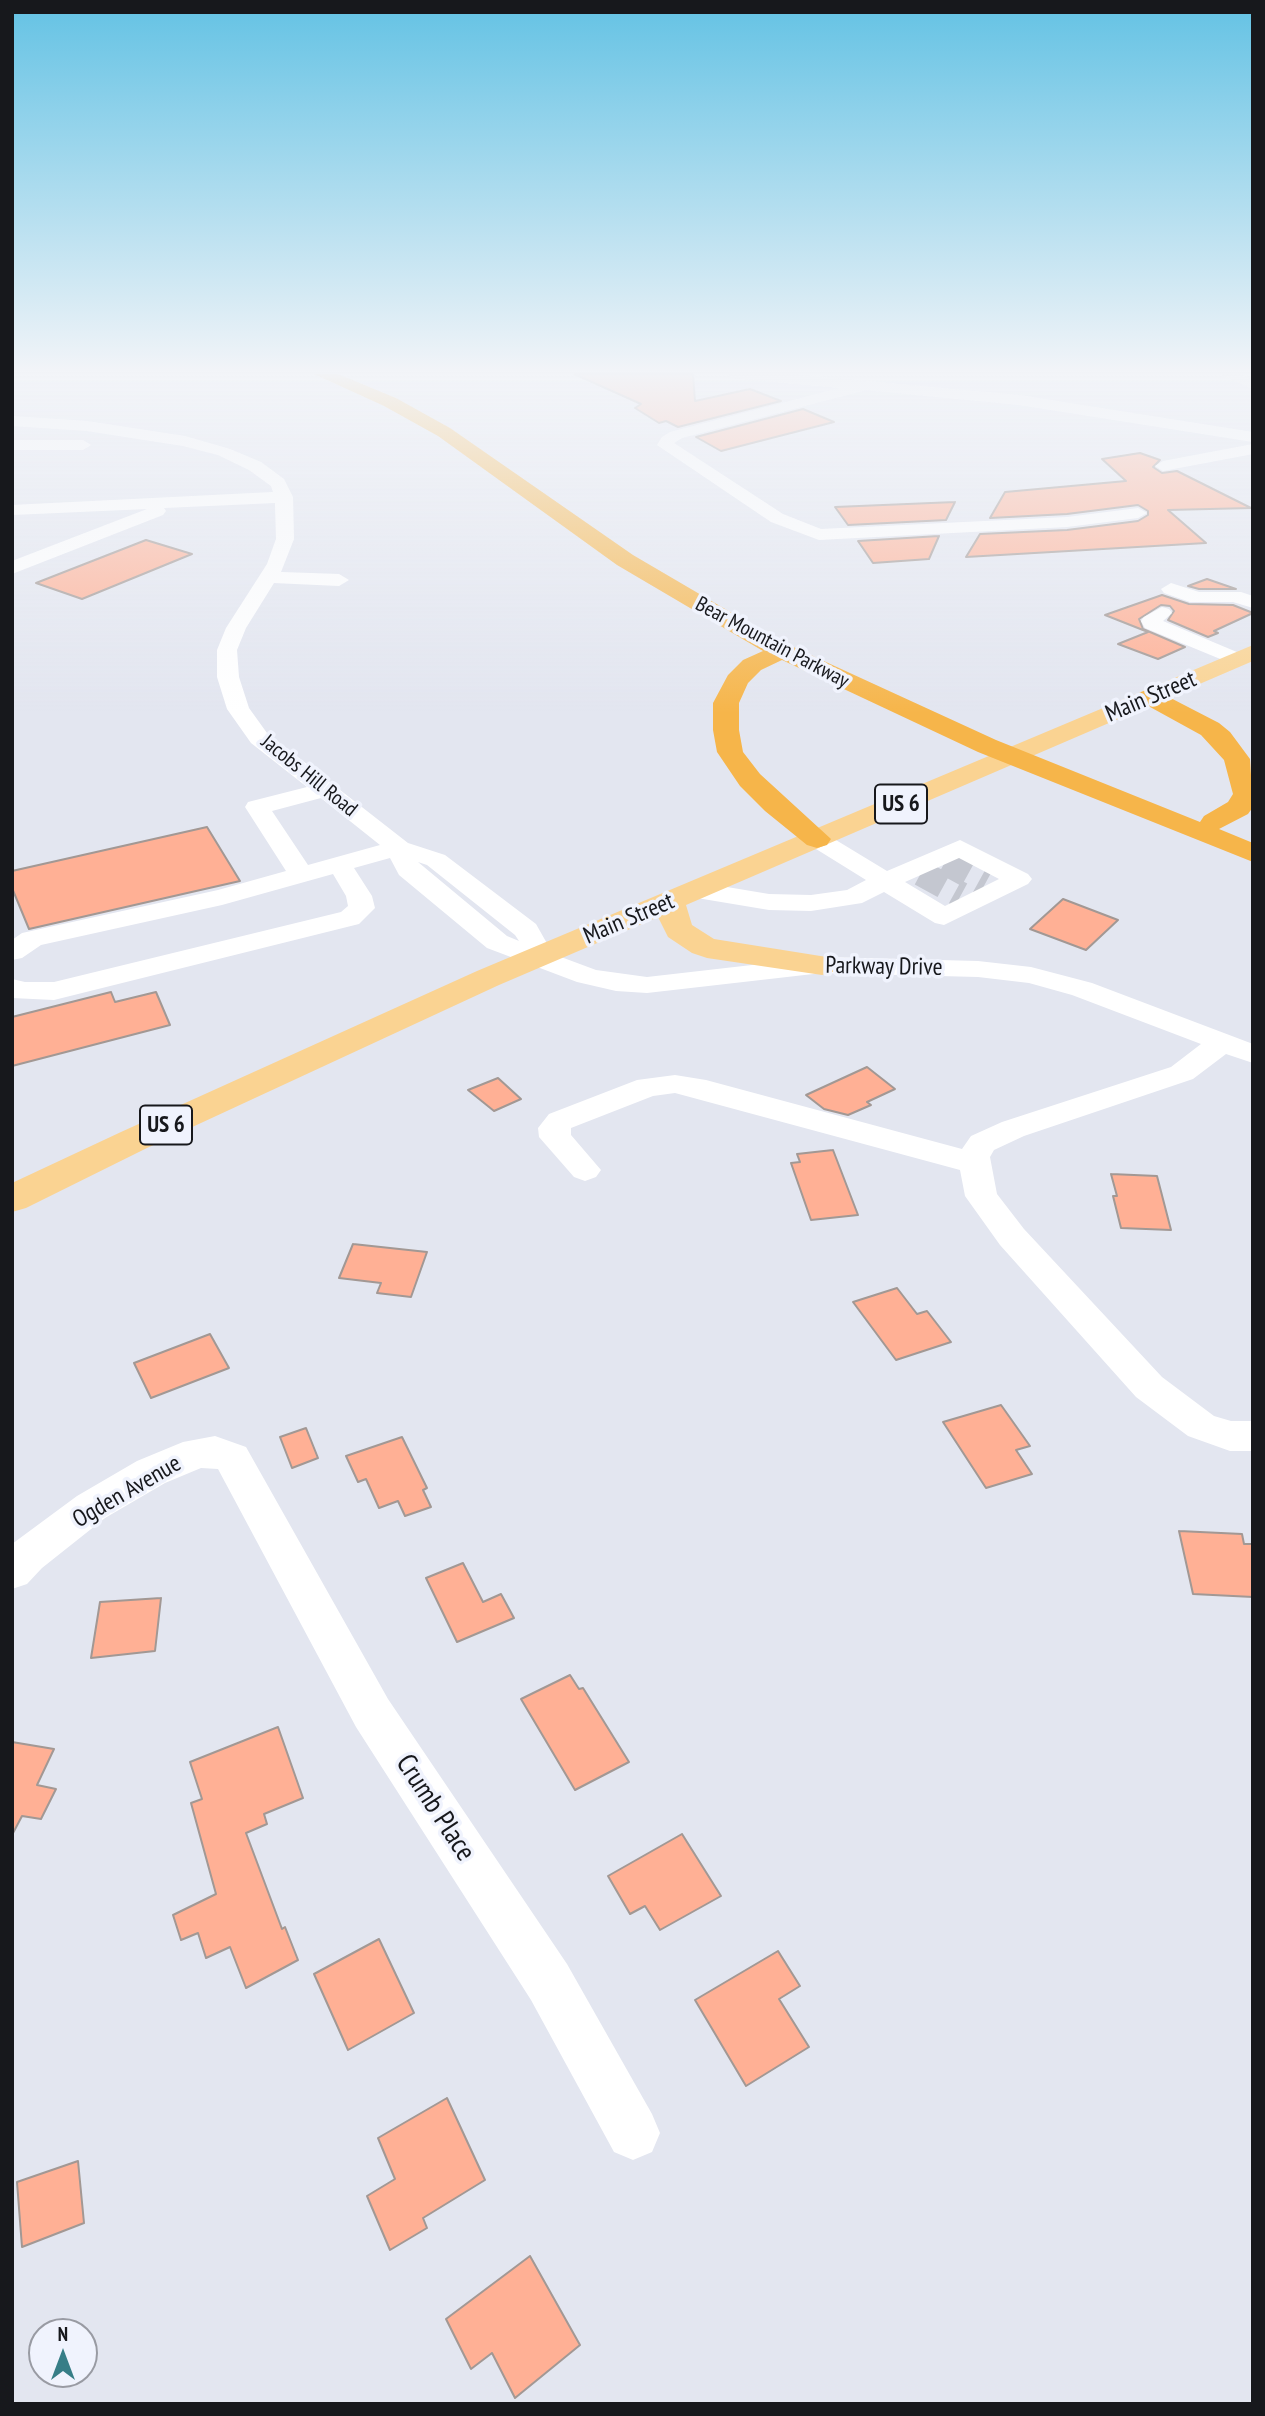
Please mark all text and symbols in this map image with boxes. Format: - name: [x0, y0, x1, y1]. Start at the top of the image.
- street label: Bear Mountain Parkway: [691, 592, 853, 694]
- street label: Main Street: [1101, 665, 1201, 729]
- street label: Jacobs Hill Road: [256, 730, 362, 822]
- road number: US 6: [875, 784, 927, 824]
- street label: Main Street: [579, 887, 679, 951]
- street label: Parkway Drive: [825, 952, 943, 982]
- road number: US 6: [140, 1106, 192, 1144]
- street label: Ogden Avenue: [68, 1449, 186, 1535]
- street label: Crumb Place: [388, 1749, 482, 1867]
- north arrow: [28, 2318, 98, 2388]
- text: N: [58, 2322, 68, 2346]

